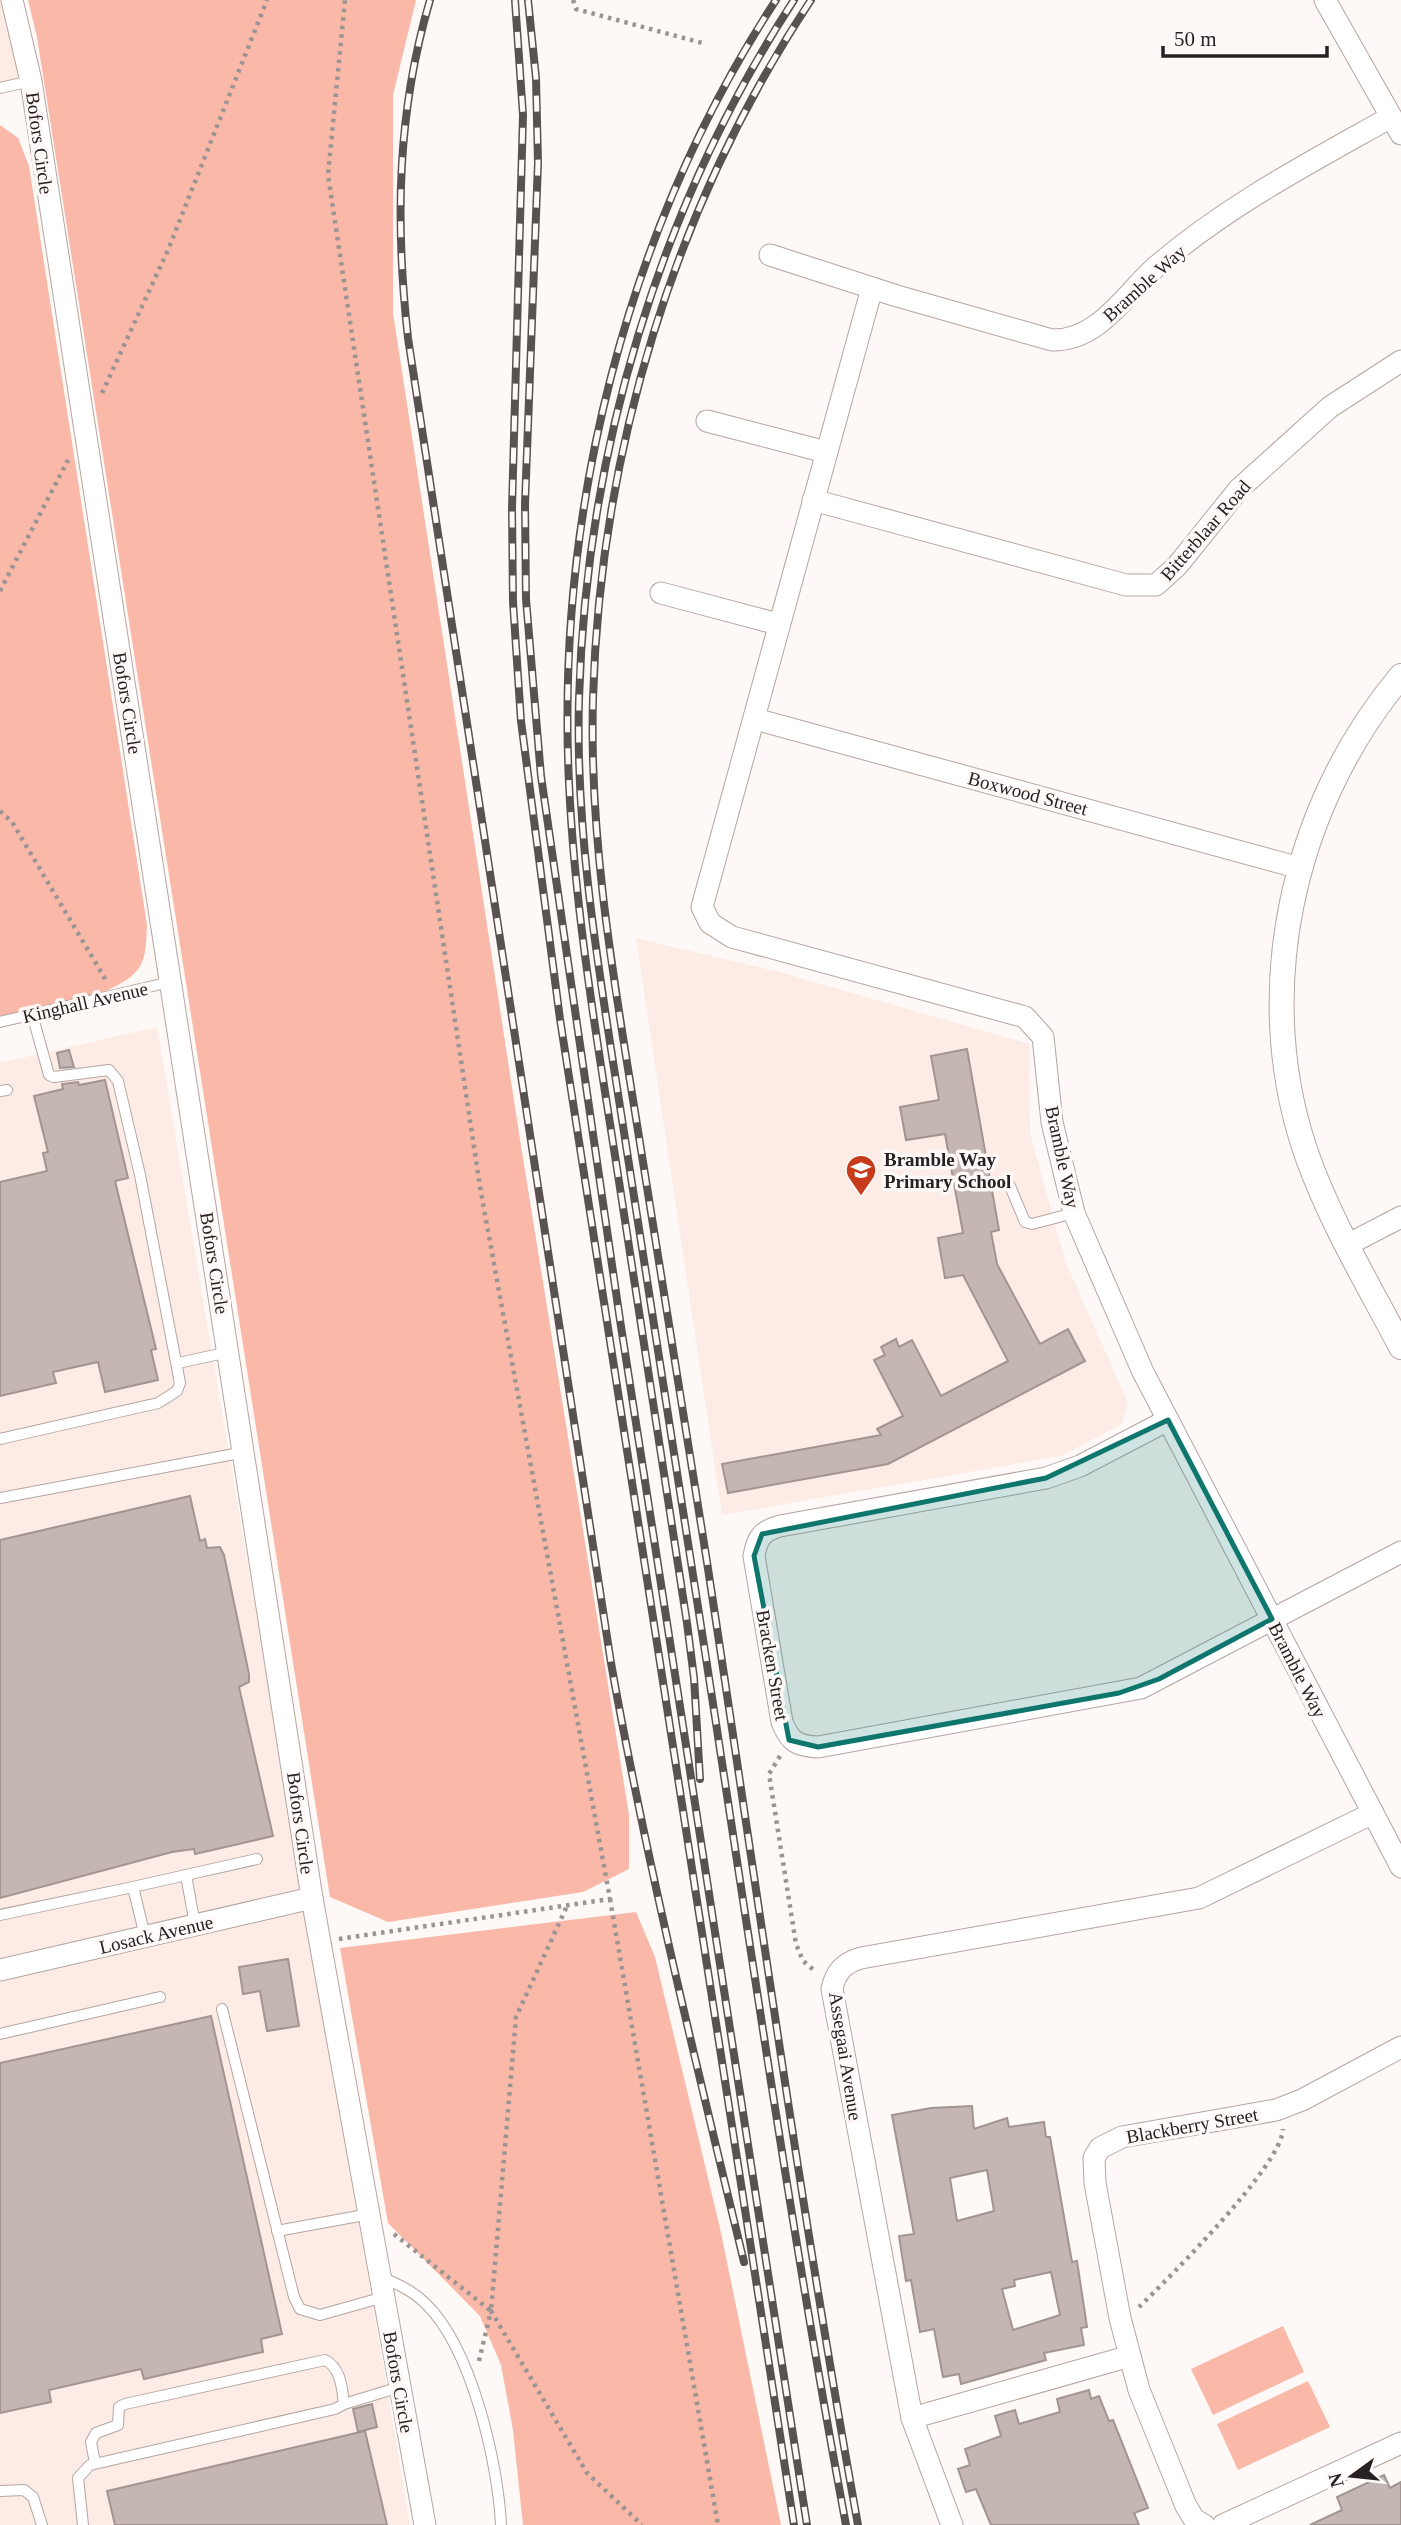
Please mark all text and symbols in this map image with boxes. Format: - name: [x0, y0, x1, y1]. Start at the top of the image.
- scale bar: [1163, 14, 1328, 58]
- text: 50 m: [1174, 27, 1217, 51]
- street label: Bofors Circle: [22, 91, 57, 195]
- street label: Bramble Way: [1099, 240, 1190, 326]
- street label: Bitterblaar Road: [1156, 475, 1255, 585]
- street label: Bofors Circle: [109, 651, 146, 756]
- street label: Boxwood Street: [966, 767, 1091, 820]
- street label: Kinghall Avenue: [20, 978, 150, 1027]
- street label: Bramble Way: [1041, 1104, 1084, 1211]
- place label: Bramble Way Primary School: [884, 1149, 1011, 1192]
- school or university icon: Bramble Way Primary School: [844, 1153, 878, 1197]
- street label: Bofors Circle: [196, 1211, 233, 1316]
- street label: Bracken Street: [752, 1608, 793, 1723]
- street label: Bramble Way: [1265, 1619, 1331, 1722]
- street label: Bofors Circle: [283, 1771, 318, 1875]
- street label: Losack Avenue: [97, 1911, 215, 1958]
- street label: Assegaai Avenue: [825, 1990, 866, 2122]
- street label: Blackberry Street: [1125, 2103, 1260, 2147]
- street label: Bofors Circle: [379, 2330, 418, 2435]
- north arrow: [1317, 2441, 1387, 2511]
- text: N: [1324, 2471, 1348, 2490]

